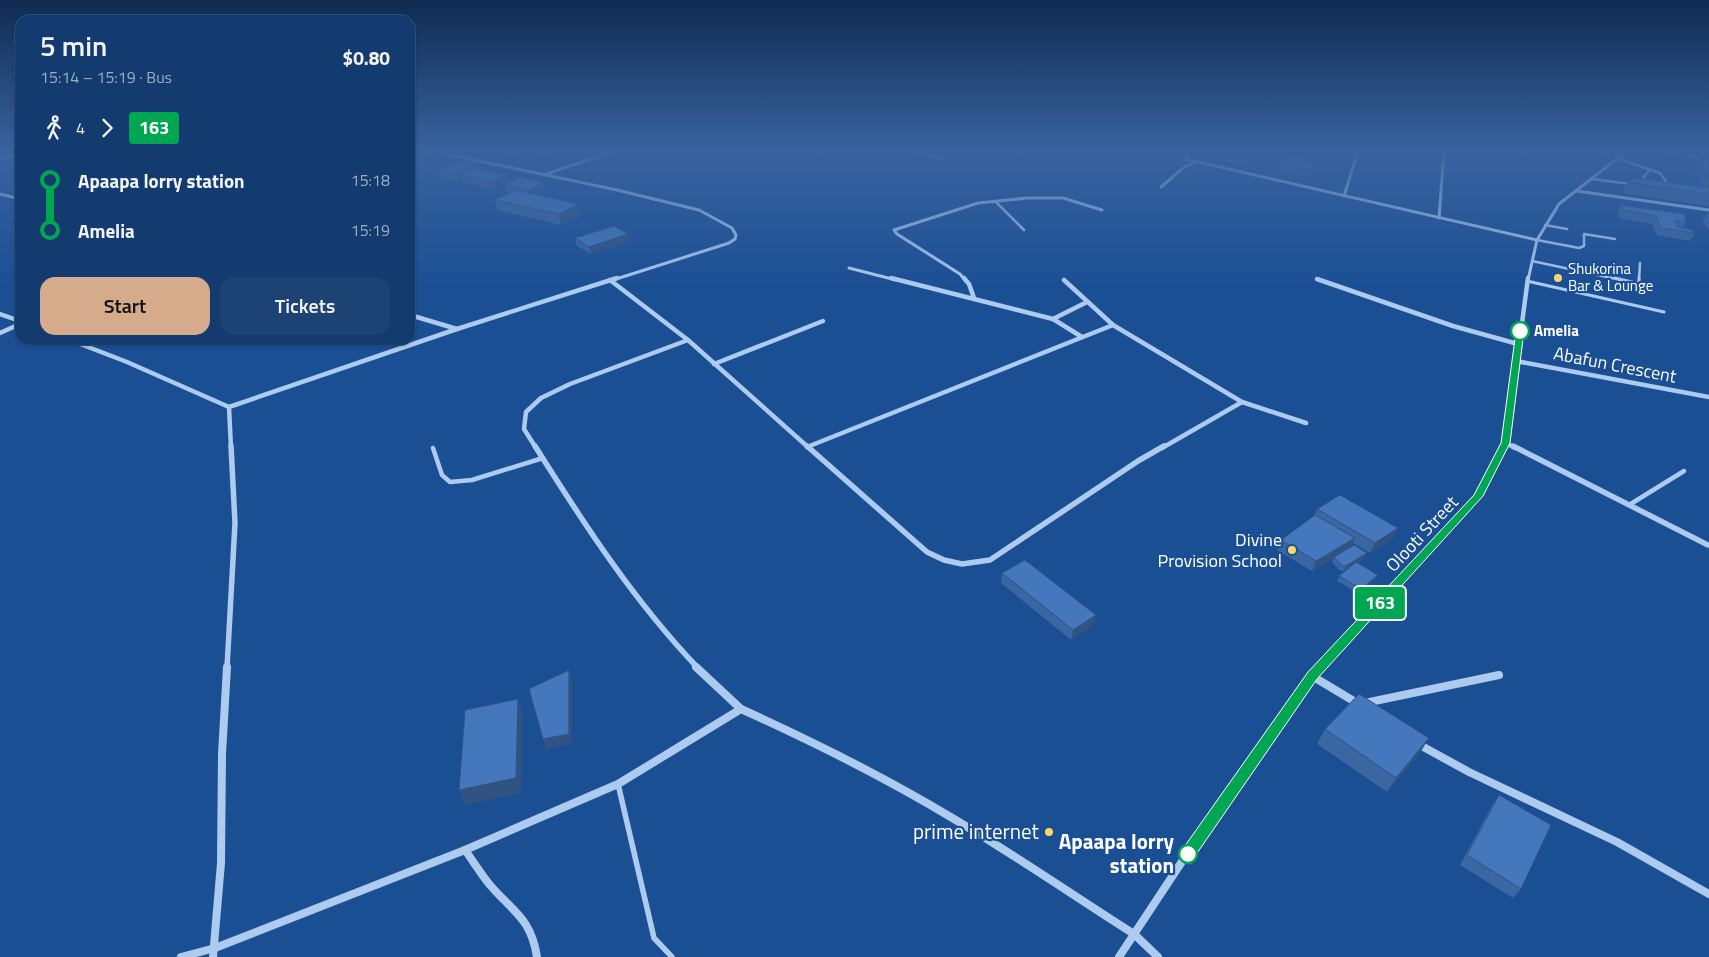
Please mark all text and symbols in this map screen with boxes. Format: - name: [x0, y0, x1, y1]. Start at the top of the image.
- text: 5 min: [40, 24, 107, 67]
- text: $0.80: [343, 43, 390, 72]
- text: 15:14 – 15:19 · Bus: [40, 65, 172, 89]
- icon: walk: [40, 114, 68, 142]
- icon: forward: [93, 114, 121, 142]
- text: 163: [139, 114, 169, 141]
- text: 4: [76, 116, 85, 140]
- text: Apaapa lorry station: [78, 166, 245, 195]
- text: 15:18: [351, 168, 390, 192]
- text: Amelia: [78, 216, 135, 245]
- text: 15:19: [351, 218, 390, 242]
- place label: Shukorina Bar & Lounge: [1568, 257, 1653, 297]
- marker: Shukorina Bar & Lounge: [1552, 272, 1564, 284]
- button: Start: [40, 277, 210, 335]
- button: Tickets: [220, 277, 390, 335]
- place label: Amelia: [1534, 319, 1579, 342]
- marker: Amelia: [1510, 321, 1530, 341]
- street label: Abafun Crescent: [1551, 339, 1679, 390]
- street label: Olooti Street: [1379, 489, 1465, 578]
- place label: Divine Provision School: [1157, 526, 1282, 574]
- marker: Divine Provision School: [1286, 544, 1298, 556]
- line badge: 163: [1351, 587, 1409, 619]
- text: 163: [1365, 589, 1395, 616]
- place label: prime internet: [913, 815, 1040, 847]
- place label: Apaapa lorry station: [1059, 825, 1174, 881]
- marker: prime internet: [1043, 826, 1055, 838]
- marker: Apaapa lorry station: [1178, 844, 1198, 864]

